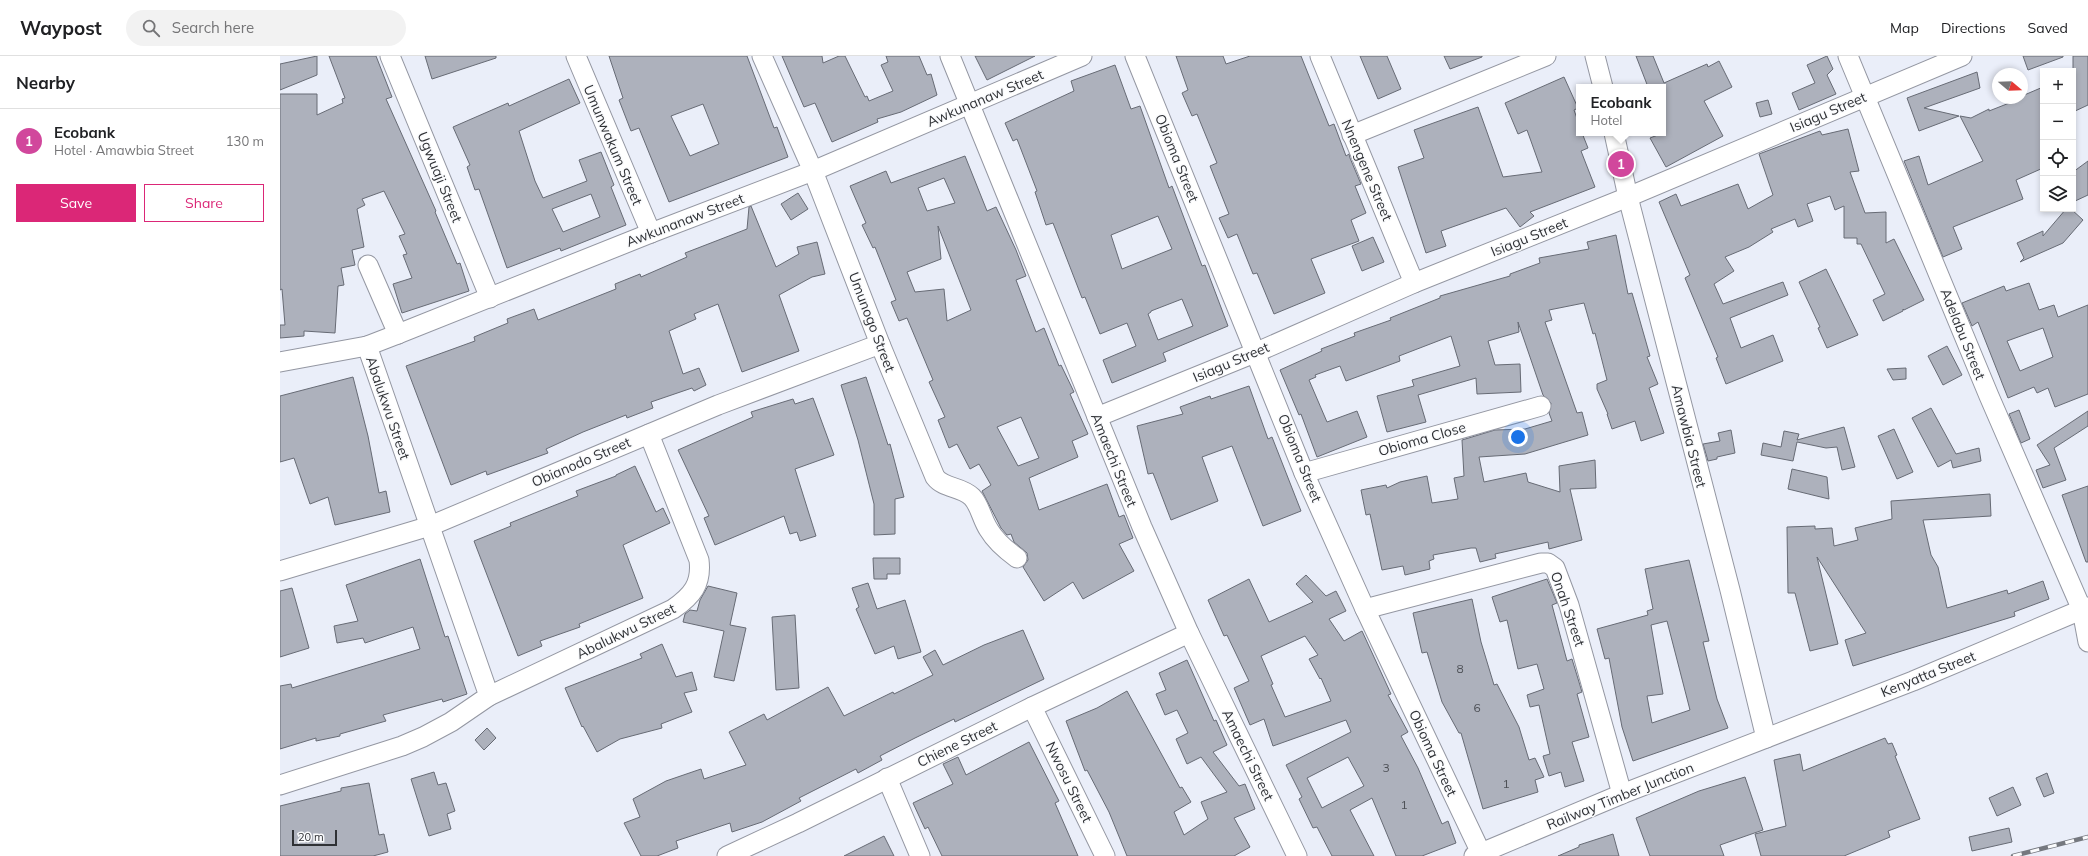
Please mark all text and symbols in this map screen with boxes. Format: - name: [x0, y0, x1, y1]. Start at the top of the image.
- search box: [126, 10, 406, 46]
- text: Waypost: [20, 16, 102, 40]
- icon: search: [140, 17, 162, 39]
- text: Search here: [172, 18, 254, 37]
- text: Map: [1890, 19, 1919, 37]
- text: Directions: [1941, 19, 2006, 37]
- text: Saved: [2028, 19, 2068, 37]
- street label: Awkunanaw Street: [924, 65, 1046, 131]
- north arrow: [1992, 68, 2028, 104]
- map controls: [2040, 68, 2076, 212]
- button: +: [2040, 68, 2076, 104]
- text: Nearby: [16, 72, 75, 93]
- street label: Umunwakum Street: [579, 82, 647, 208]
- popup: [1576, 84, 1666, 136]
- street label: Isiagu Street: [1787, 88, 1869, 136]
- text: Ecobank: [1590, 93, 1652, 112]
- button: −: [2040, 104, 2076, 140]
- street label: Obioma Street: [1151, 111, 1203, 205]
- text: Hotel: [1590, 112, 1622, 128]
- street label: Nnengene Street: [1337, 116, 1397, 224]
- text: Ecobank: [54, 123, 115, 142]
- street label: Ugwuaji Street: [414, 129, 466, 225]
- text: 1: [25, 133, 33, 149]
- text: 130 m: [226, 133, 264, 149]
- button: locate: [2040, 140, 2076, 176]
- text: Hotel · Amawbia Street: [54, 142, 194, 158]
- pin: 1: [1608, 149, 1634, 179]
- button: layers: [2040, 176, 2076, 212]
- button: Save: [16, 184, 136, 222]
- button: Share: [144, 184, 264, 222]
- street label: Awkunanaw Street: [623, 189, 747, 251]
- street label: Isiagu Street: [1488, 213, 1570, 261]
- street label: Umunogo Street: [845, 269, 899, 375]
- street label: Adelabu Street: [1937, 286, 1990, 382]
- street label: Isiagu Street: [1190, 338, 1272, 386]
- street label: Abalukwu Street: [362, 354, 414, 462]
- street label: Amawbia Street: [1667, 383, 1711, 489]
- street label: Amaechi Street: [1087, 411, 1141, 510]
- street label: Obioma Street: [1274, 411, 1326, 505]
- street label: Obioma Close: [1376, 418, 1468, 460]
- your location: [1508, 427, 1528, 447]
- street label: Obianodo Street: [529, 433, 633, 491]
- street label: Onah Street: [1547, 569, 1589, 649]
- street label: Abalukwu Street: [573, 599, 679, 663]
- street label: Kenyatta Street: [1878, 647, 1978, 701]
- house number: 8: [1456, 661, 1464, 676]
- house number: 6: [1473, 700, 1481, 715]
- street label: Amaechi Street: [1218, 706, 1278, 804]
- street label: Obioma Street: [1405, 707, 1461, 799]
- street label: Chiene Street: [914, 717, 1000, 771]
- street label: Nwosu Street: [1042, 739, 1096, 826]
- street label: Railway Timber Junction: [1544, 758, 1696, 834]
- house number: 3: [1382, 760, 1390, 775]
- house number: 1: [1502, 776, 1510, 791]
- house number: 1: [1400, 797, 1408, 812]
- scale bar: [292, 828, 337, 847]
- text: 20 m: [298, 830, 324, 844]

